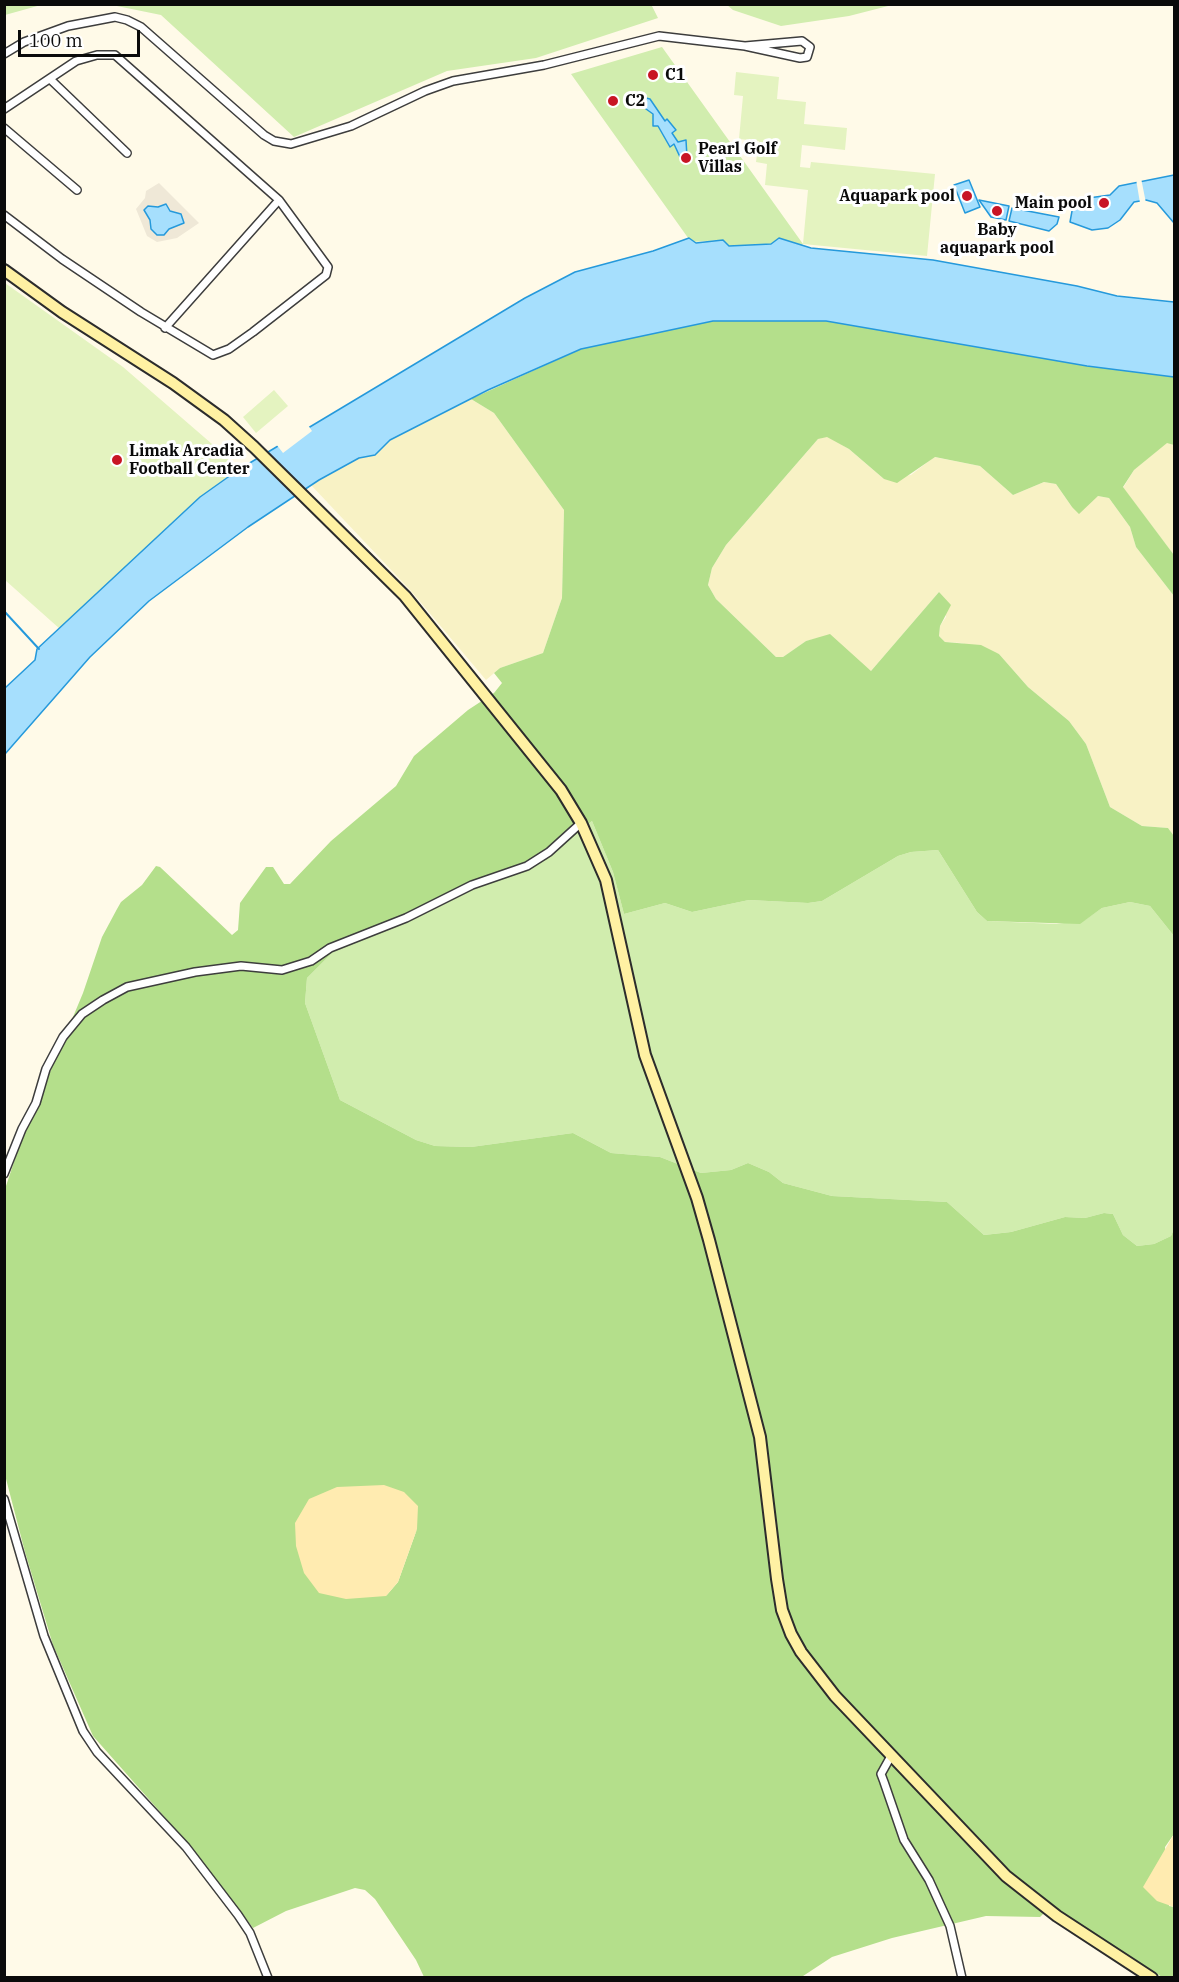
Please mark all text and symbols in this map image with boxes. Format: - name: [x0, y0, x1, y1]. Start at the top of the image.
- scale bar: [21, 18, 142, 56]
- text: 100 m: [29, 29, 83, 52]
- place label: C1: [665, 65, 685, 85]
- marker: C1: [646, 68, 660, 82]
- place label: C2: [625, 91, 645, 111]
- marker: C2: [606, 94, 620, 108]
- place label: Pearl Golf Villas: [698, 139, 777, 177]
- marker: Pearl Golf Villas: [679, 151, 693, 165]
- place label: Aquapark pool: [839, 186, 955, 206]
- marker: Aquapark pool: [960, 189, 974, 203]
- place label: Main pool: [1015, 193, 1092, 213]
- marker: Main pool: [1097, 196, 1111, 210]
- marker: Baby aquapark pool: [990, 204, 1004, 218]
- place label: Baby aquapark pool: [940, 220, 1054, 258]
- place label: Limak Arcadia Football Center: [129, 441, 250, 479]
- marker: Limak Arcadia Football Center: [110, 453, 124, 467]

